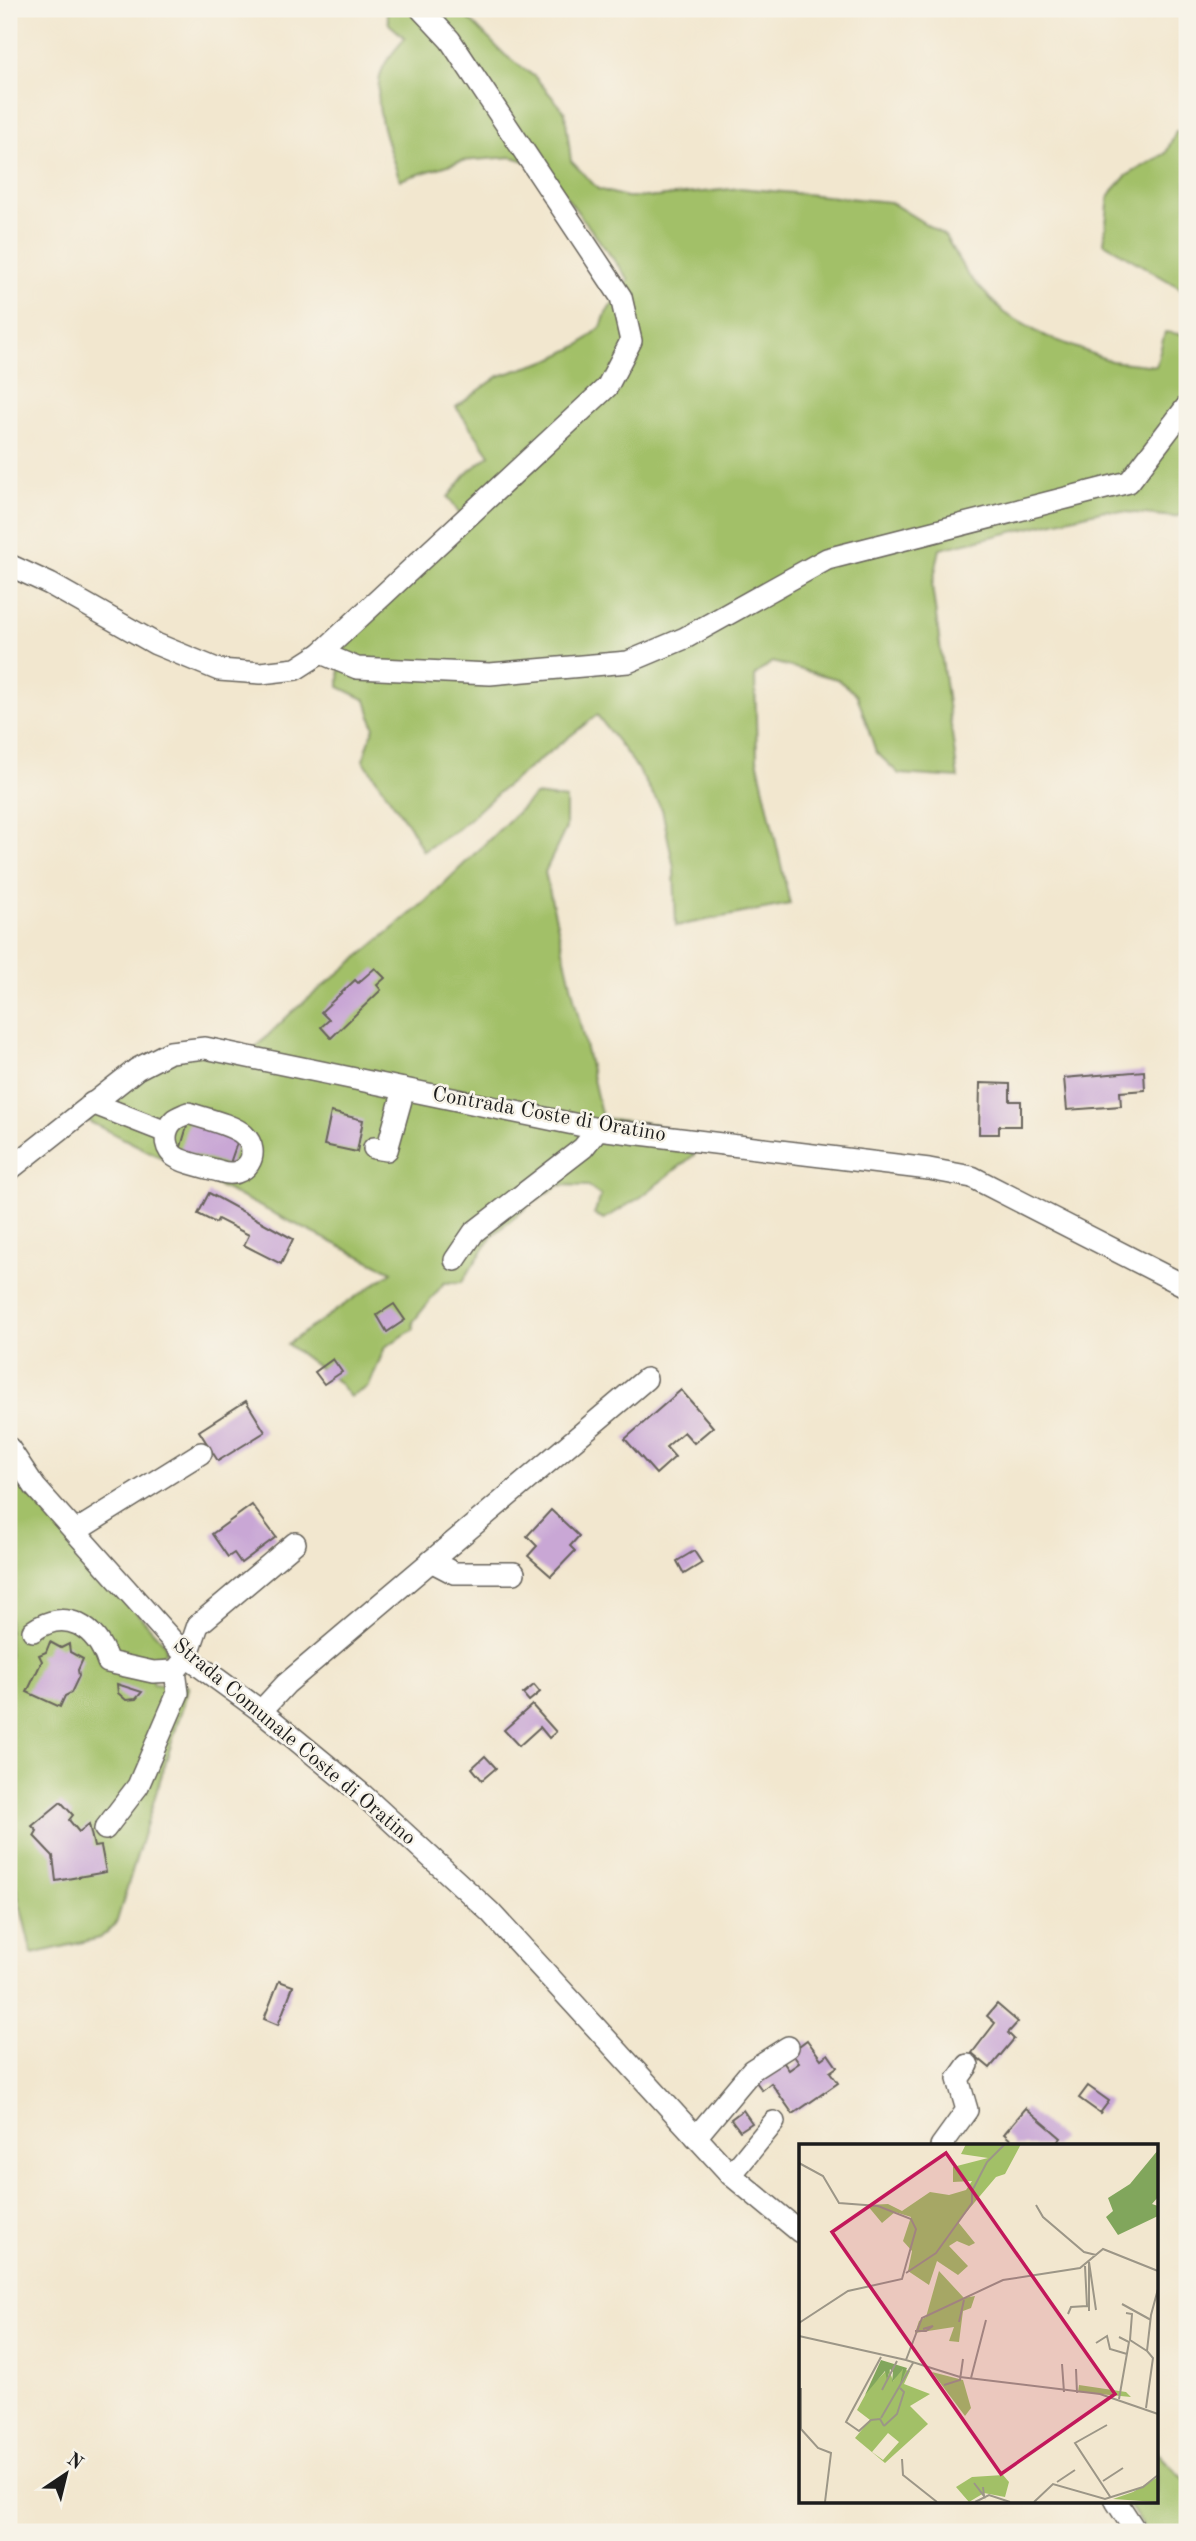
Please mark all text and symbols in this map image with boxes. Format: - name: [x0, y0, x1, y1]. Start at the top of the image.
- street label: Contrada Coste di Oratino: [431, 1084, 667, 1146]
- street label: Strada Comunale Coste di Oratino: [169, 1635, 419, 1849]
- inset map: [799, 2144, 1158, 2502]
- north arrow: [32, 2440, 102, 2510]
- text: N: [63, 2450, 86, 2474]

